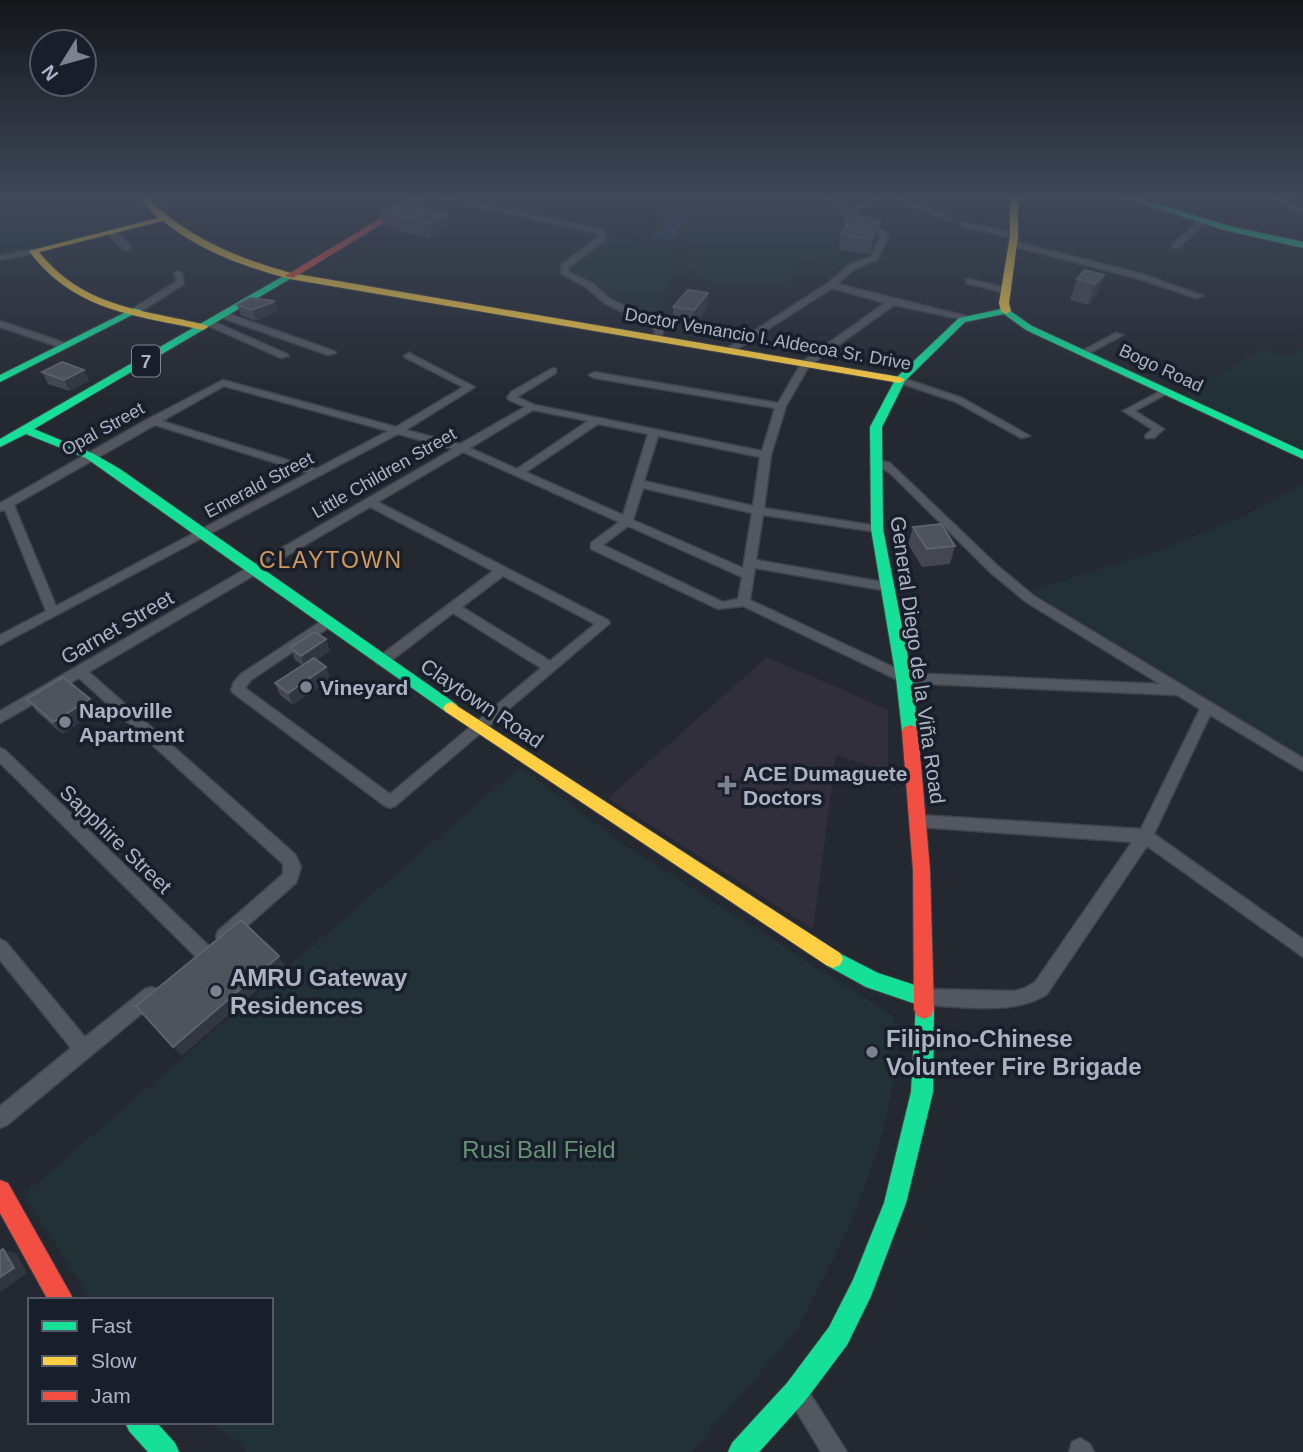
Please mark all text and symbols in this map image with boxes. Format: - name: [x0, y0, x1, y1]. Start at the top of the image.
- north arrow: [28, 28, 98, 98]
- text: N: [37, 61, 62, 85]
- street label: Doctor Venancio I. Aldecoa Sr. Drive: [623, 304, 913, 374]
- street label: Bogo Road: [1116, 340, 1206, 396]
- road number: 7: [132, 346, 160, 376]
- street label: Opal Street: [58, 398, 148, 460]
- street label: Little Children Street: [308, 424, 460, 522]
- street label: Emerald Street: [201, 448, 317, 522]
- street label: General Diego de la Viña Road: [886, 515, 950, 805]
- district label: CLAYTOWN: [259, 547, 403, 573]
- street label: Garnet Street: [57, 585, 177, 668]
- street label: Claytown Road: [417, 654, 547, 752]
- place label: Vineyard: [320, 676, 408, 699]
- marker: Vineyard: [298, 679, 314, 695]
- place label: Napoville Apartment: [79, 699, 184, 746]
- marker: Napoville Apartment: [57, 714, 73, 730]
- place label: ACE Dumaguete Doctors: [743, 762, 908, 809]
- marker: ACE Dumaguete Doctors: [717, 775, 737, 795]
- street label: Sapphire Street: [56, 780, 177, 898]
- place label: AMRU Gateway Residences: [230, 964, 408, 1019]
- marker: AMRU Gateway Residences: [208, 983, 224, 999]
- place label: Filipino-Chinese Volunteer Fire Brigade: [886, 1025, 1142, 1080]
- marker: Filipino-Chinese Volunteer Fire Brigade: [864, 1044, 880, 1060]
- park label: Rusi Ball Field: [462, 1136, 616, 1163]
- legend: [28, 1298, 273, 1424]
- text: Fast: [91, 1314, 132, 1337]
- text: Slow: [91, 1349, 137, 1372]
- text: Jam: [91, 1384, 131, 1407]

